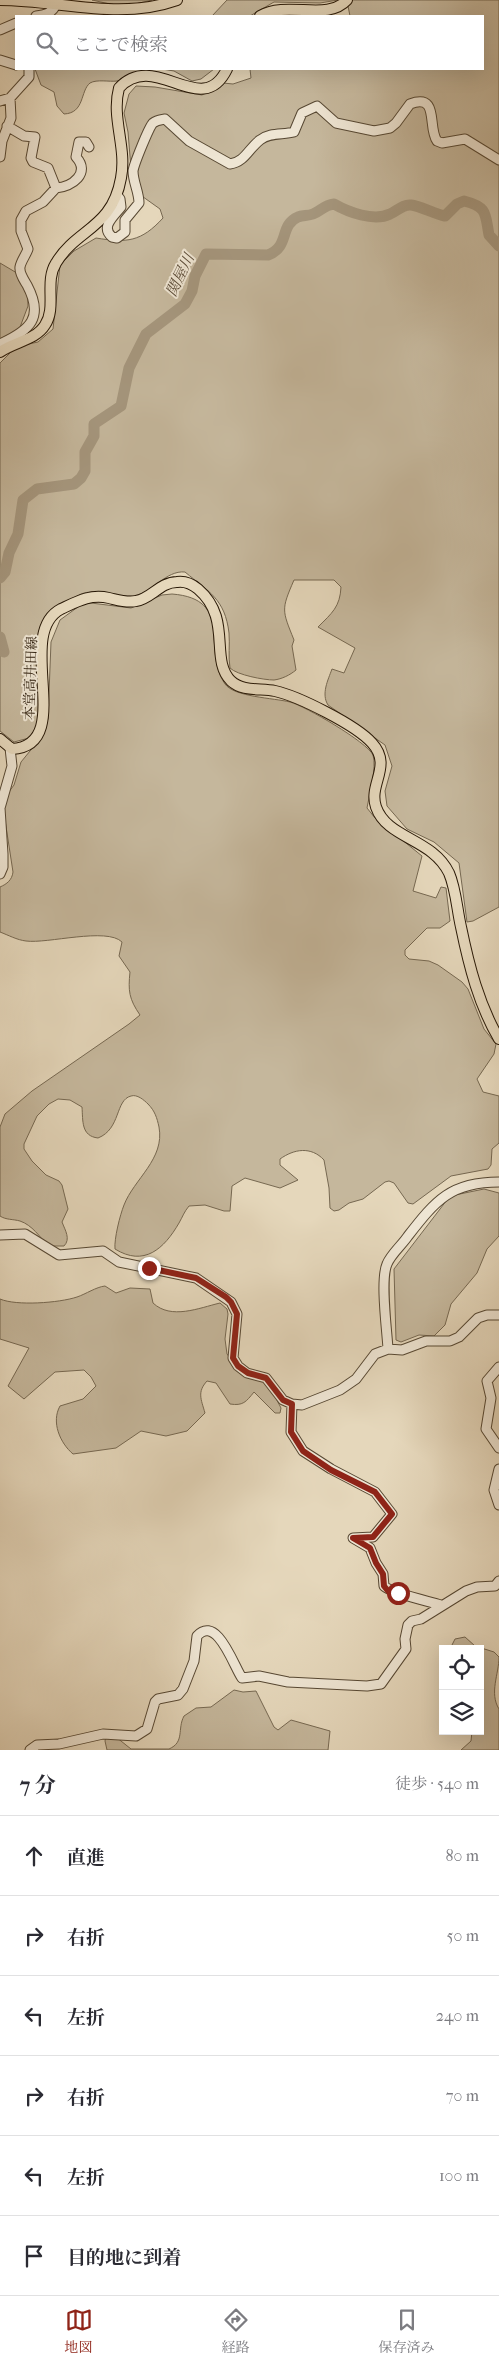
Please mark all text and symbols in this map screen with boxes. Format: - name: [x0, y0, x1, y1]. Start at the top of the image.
- search box: [15, 15, 484, 70]
- icon: search: [33, 29, 61, 57]
- text: ここで検索: [73, 34, 168, 56]
- water label: 関屋川: [162, 249, 199, 299]
- street label: 本堂高井田線: [21, 636, 40, 720]
- route end: [138, 1257, 161, 1280]
- route start: [387, 1582, 410, 1605]
- map controls: [439, 1645, 484, 1735]
- button: locate: [439, 1645, 484, 1690]
- button: layers: [439, 1690, 484, 1735]
- text: 7 分: [20, 1773, 56, 1797]
- text: 徒歩 · 540 m: [395, 1774, 479, 1793]
- icon: ahead: [20, 1842, 48, 1870]
- text: 80 m: [445, 1846, 479, 1865]
- text: 直進: [67, 1847, 105, 1869]
- icon: right: [20, 1922, 48, 1950]
- text: 50 m: [447, 1926, 479, 1945]
- text: 右折: [67, 1927, 105, 1949]
- icon: left: [20, 2002, 48, 2030]
- text: 240 m: [436, 2006, 479, 2025]
- text: 左折: [67, 2007, 105, 2029]
- icon: right: [20, 2082, 48, 2110]
- text: 70 m: [446, 2086, 479, 2105]
- text: 右折: [67, 2087, 105, 2109]
- icon: left: [20, 2162, 48, 2190]
- text: 100 m: [439, 2166, 479, 2185]
- text: 左折: [67, 2167, 105, 2189]
- icon: arrive: [20, 2242, 48, 2270]
- text: 目的地に到着: [67, 2247, 181, 2269]
- tab: 地図: [65, 2306, 93, 2356]
- tab: 経路: [222, 2306, 250, 2356]
- tab: 保存済み: [379, 2306, 435, 2356]

